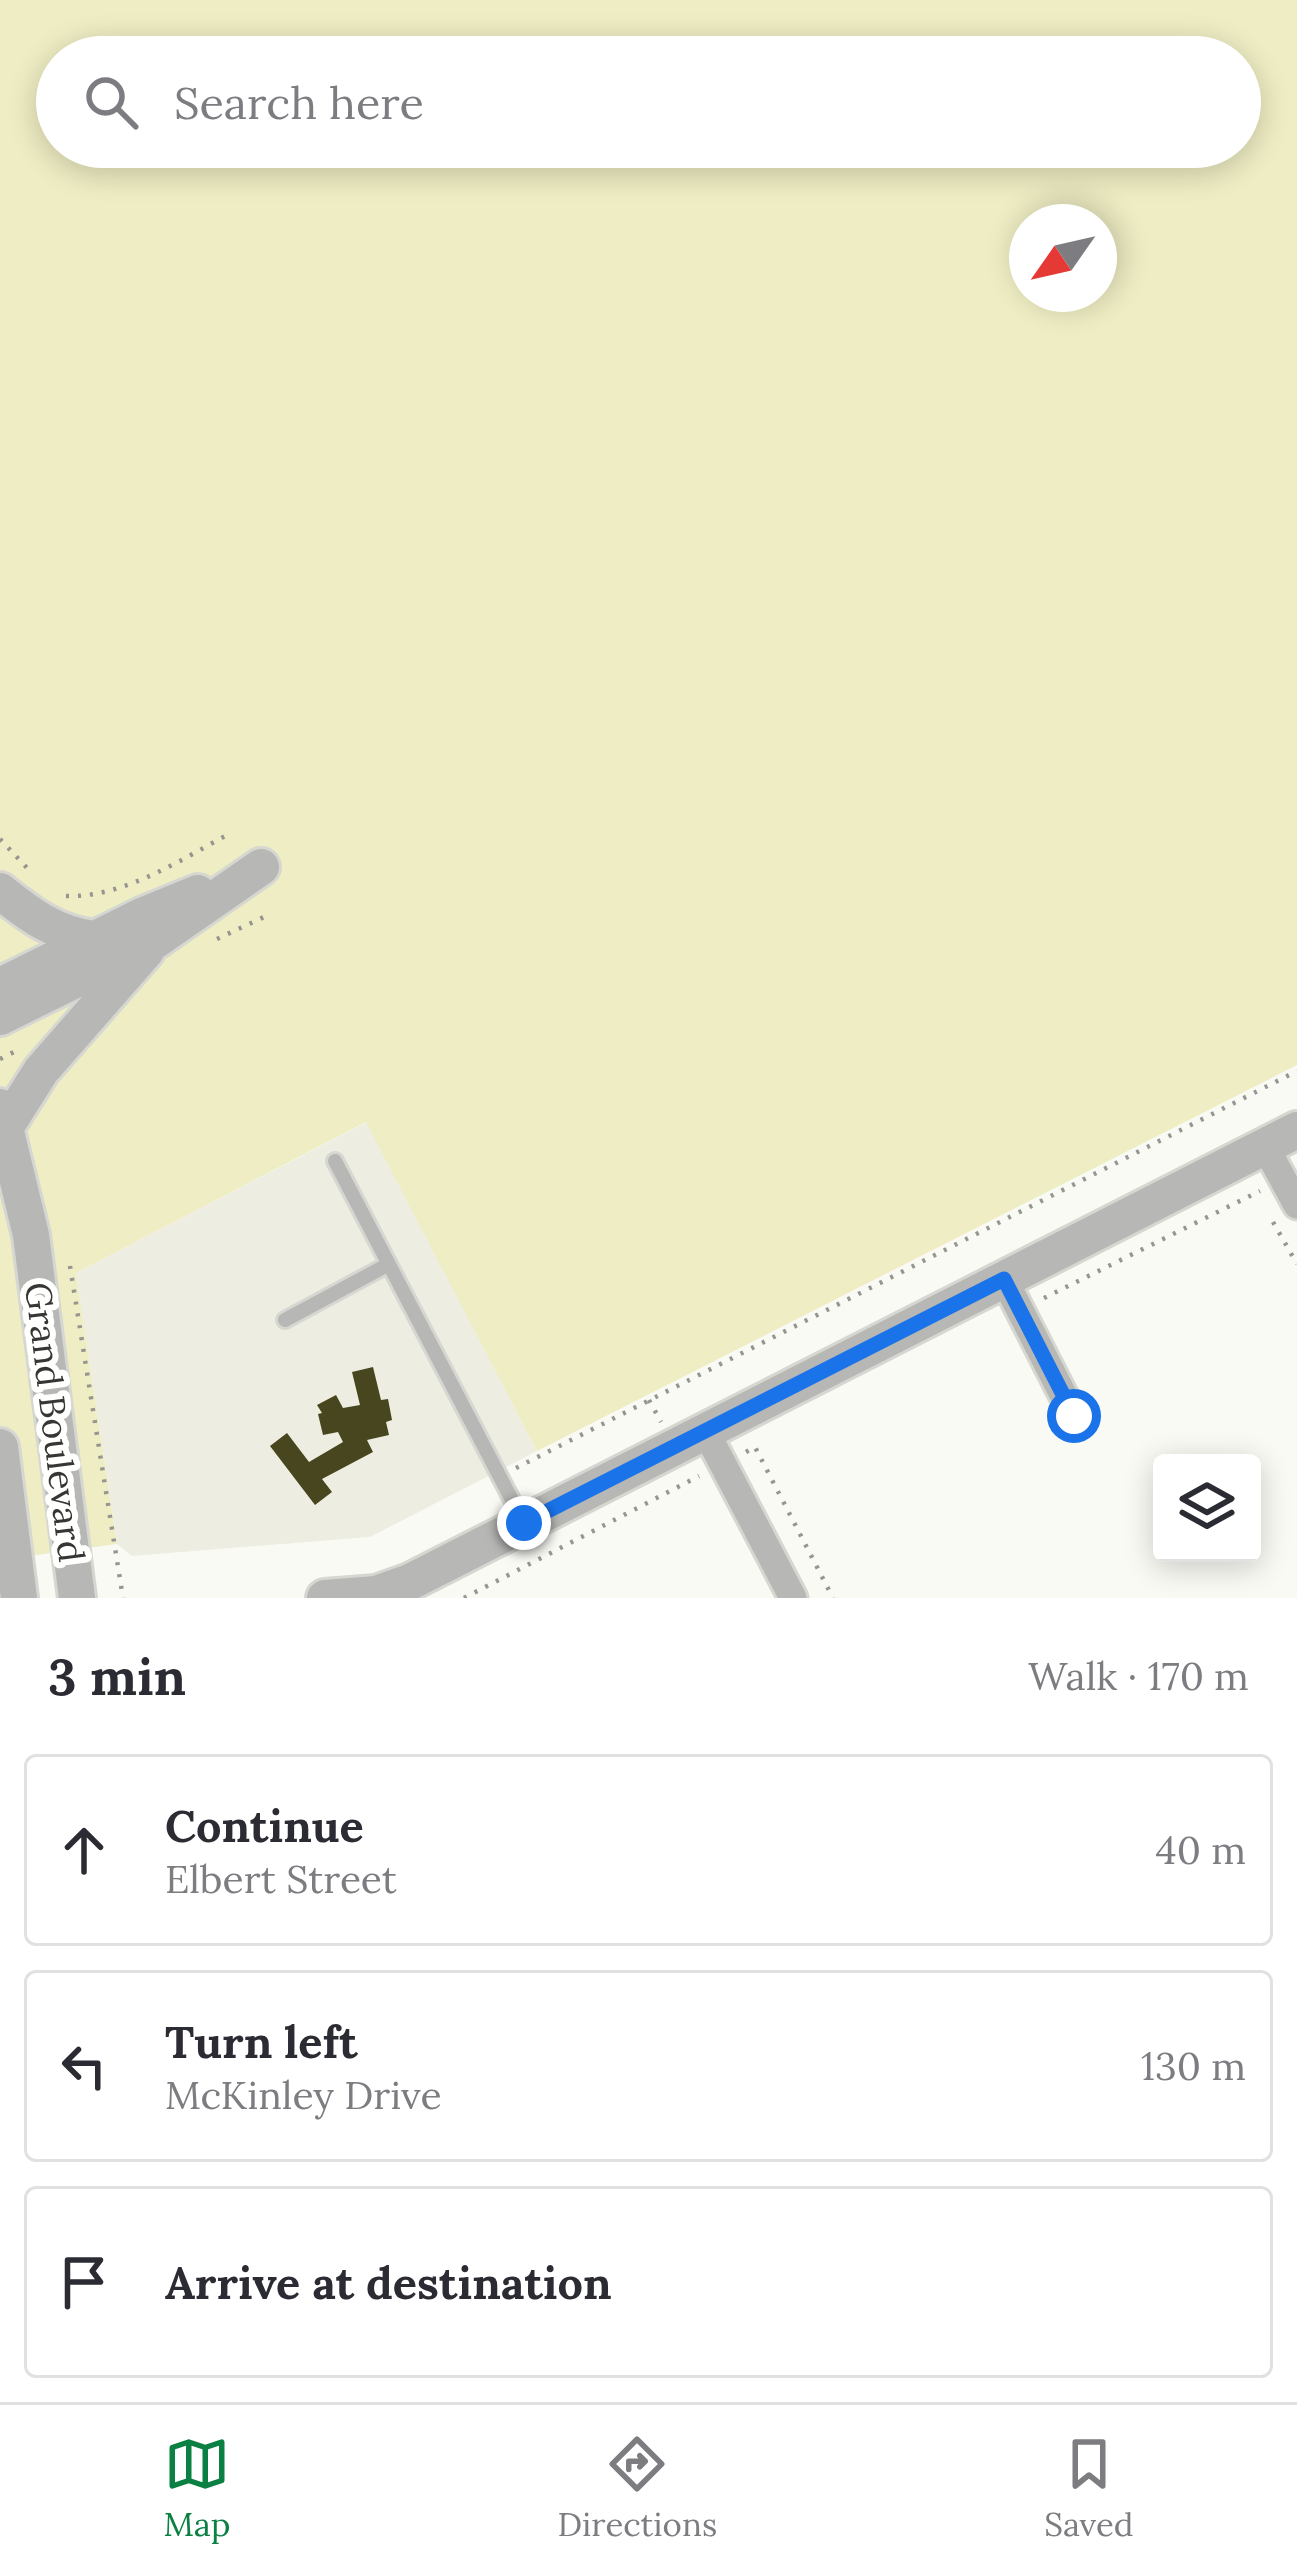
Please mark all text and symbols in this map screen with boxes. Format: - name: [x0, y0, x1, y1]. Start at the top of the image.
- search box: [36, 36, 1261, 168]
- icon: search: [78, 69, 144, 135]
- text: Search here: [174, 74, 424, 131]
- north arrow: [1009, 204, 1117, 312]
- street label: Grand Boulevard: [15, 1280, 95, 1564]
- route start: [1047, 1389, 1101, 1443]
- map controls: [1153, 1454, 1261, 1562]
- button: layers: [1153, 1454, 1261, 1562]
- route end: [497, 1496, 551, 1550]
- text: 3 min: [48, 1644, 186, 1709]
- text: Walk · 170 m: [1028, 1651, 1249, 1701]
- text: Continue: [165, 1797, 364, 1854]
- icon: ahead: [51, 1817, 117, 1883]
- text: 40 m: [1156, 1825, 1246, 1875]
- text: Elbert Street: [165, 1854, 397, 1904]
- text: Turn left: [165, 2013, 358, 2070]
- icon: left: [51, 2033, 117, 2099]
- text: 130 m: [1141, 2041, 1246, 2091]
- text: McKinley Drive: [165, 2070, 442, 2120]
- icon: arrive: [51, 2249, 117, 2315]
- text: Arrive at destination: [165, 2254, 612, 2311]
- tab: Map: [163, 2431, 231, 2545]
- tab: Directions: [558, 2431, 717, 2545]
- tab: Saved: [1044, 2431, 1133, 2545]

